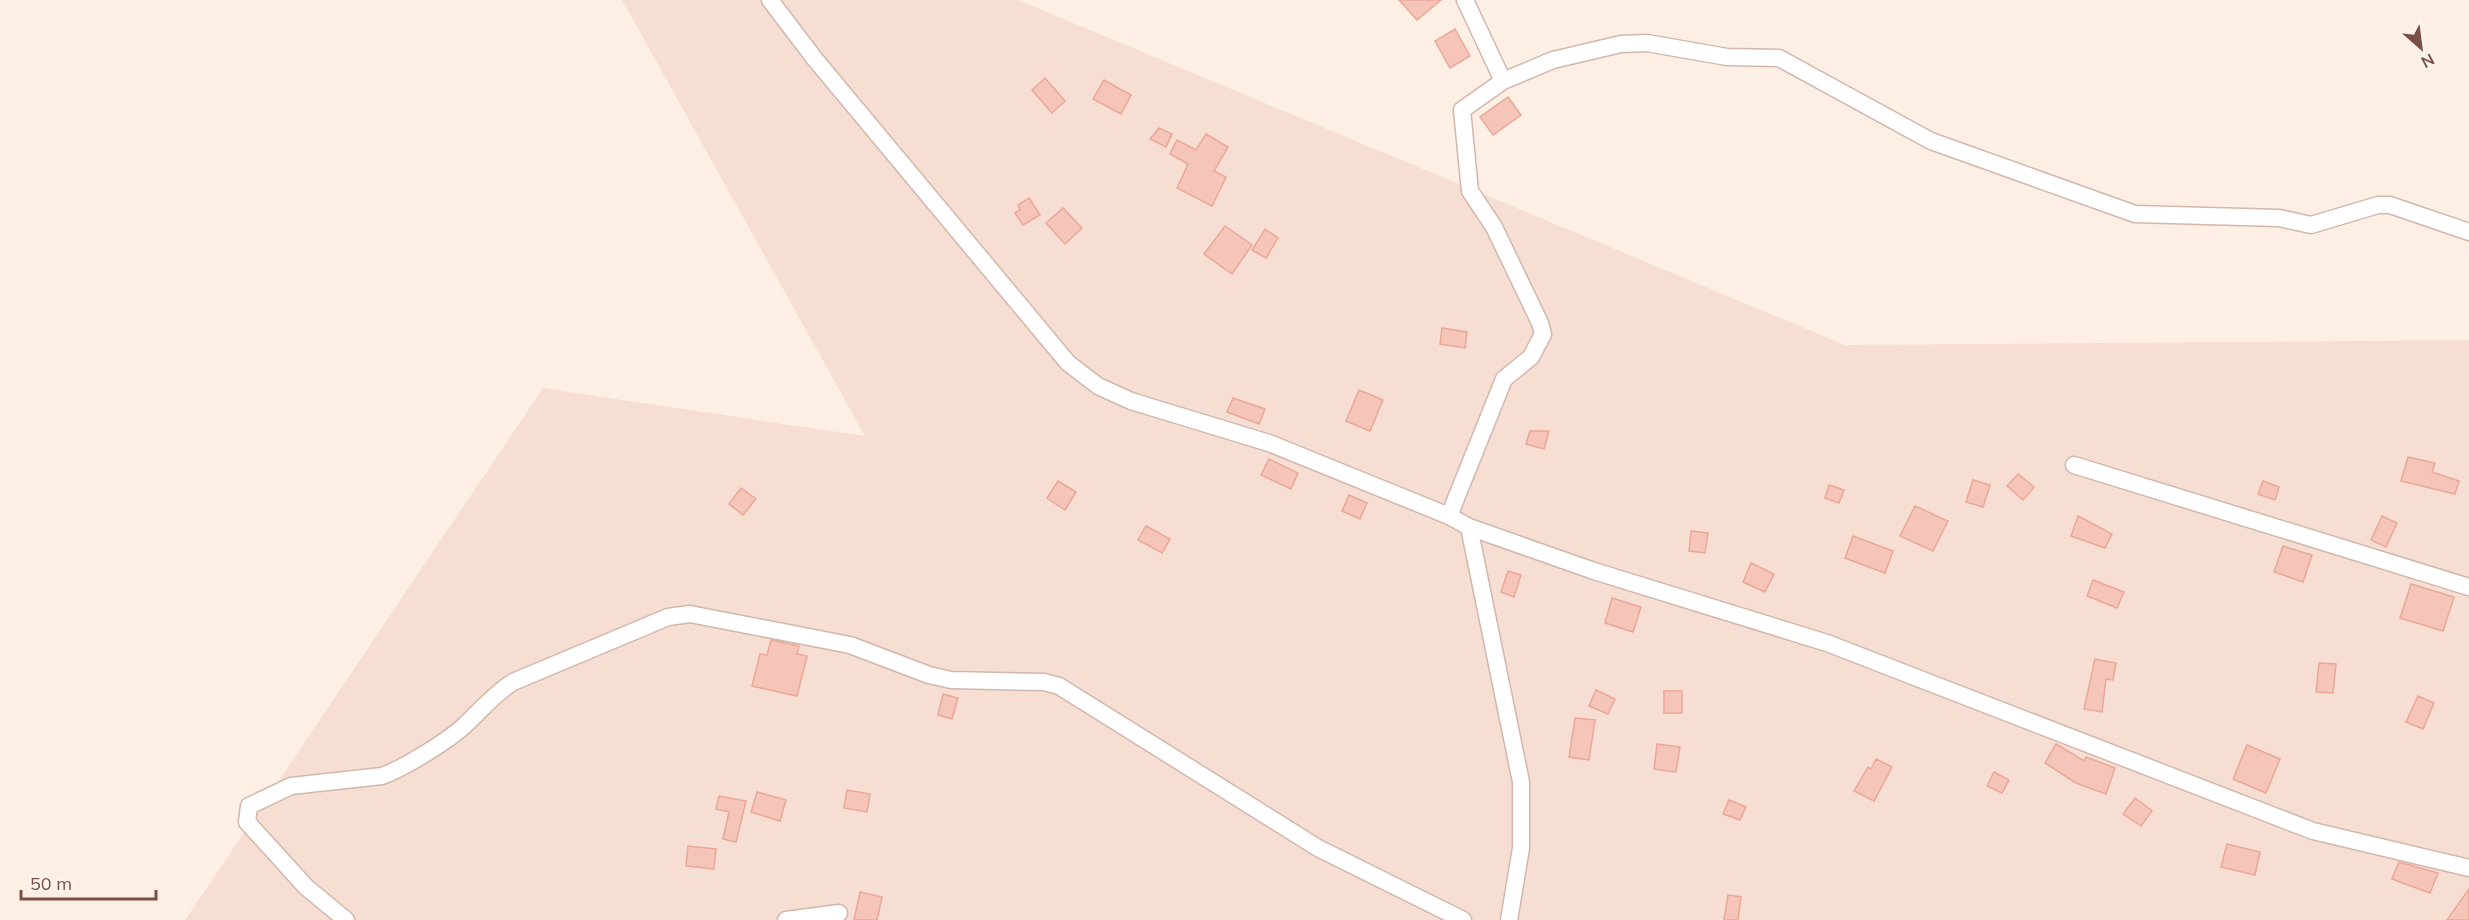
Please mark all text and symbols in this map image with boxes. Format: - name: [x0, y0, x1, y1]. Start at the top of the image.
- north arrow: [2391, 18, 2451, 78]
- text: N: [2418, 50, 2438, 73]
- scale bar: [21, 863, 156, 901]
- text: 50 m: [30, 872, 72, 895]

